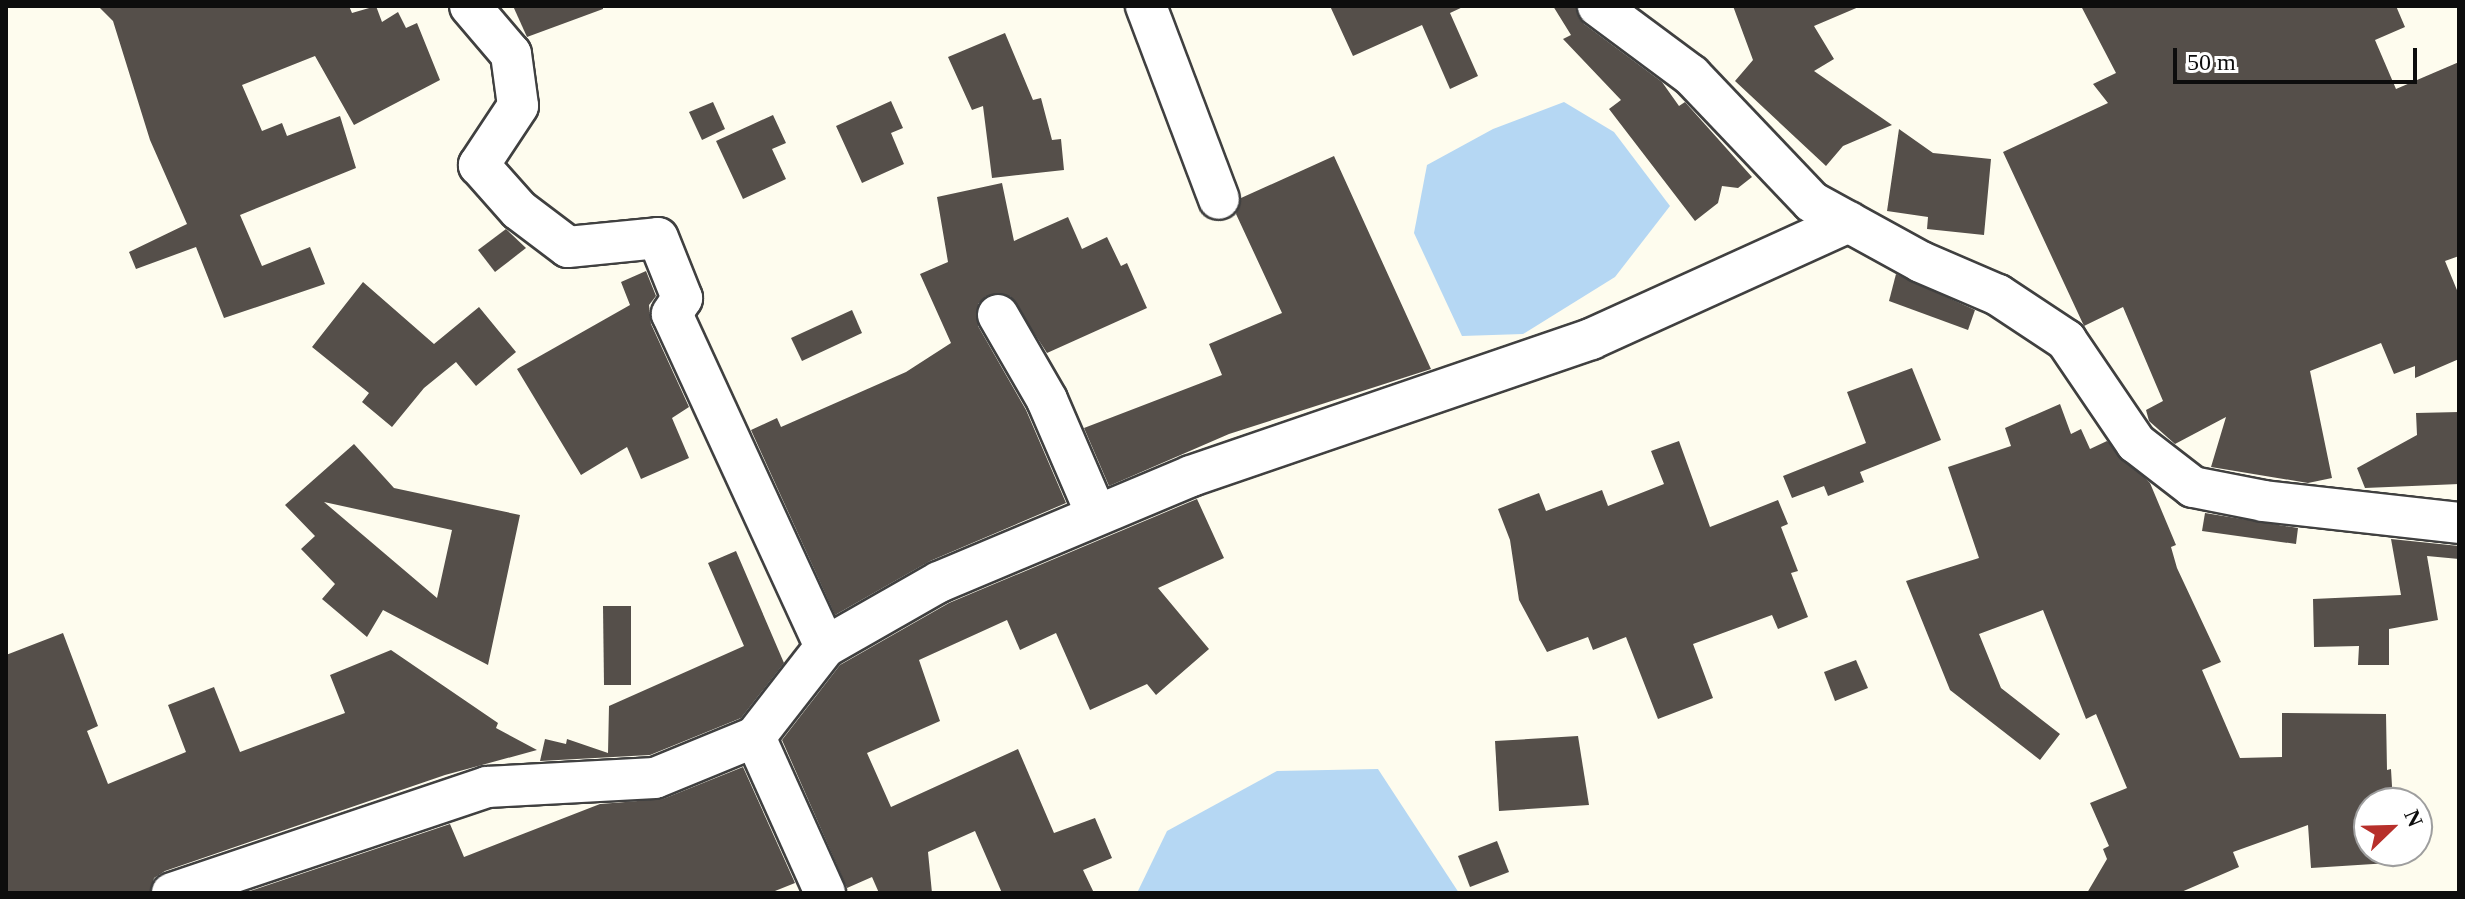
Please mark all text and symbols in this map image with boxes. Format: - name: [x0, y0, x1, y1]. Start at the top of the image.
- scale bar: [2177, 32, 2421, 82]
- text: 50 m: [2187, 49, 2236, 75]
- north arrow: [2353, 787, 2433, 867]
- text: N: [2399, 806, 2428, 830]

